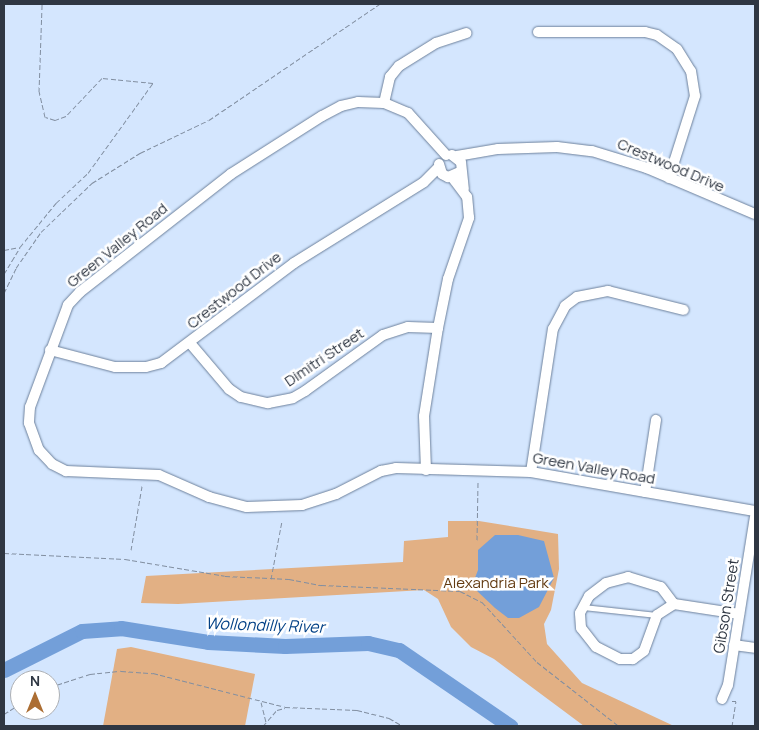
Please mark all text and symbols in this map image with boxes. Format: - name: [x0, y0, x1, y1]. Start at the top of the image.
- street label: Crestwood Drive: [615, 134, 727, 196]
- street label: Green Valley Road: [63, 199, 171, 291]
- street label: Crestwood Drive: [183, 248, 285, 332]
- street label: Dimitri Street: [281, 324, 367, 390]
- street label: Green Valley Road: [531, 448, 657, 488]
- street label: Gibson Street: [710, 557, 742, 655]
- park label: Alexandria Park: [443, 574, 549, 592]
- water label: Wollondilly River: [205, 613, 325, 637]
- north arrow: [10, 670, 60, 720]
- text: N: [30, 671, 40, 690]

